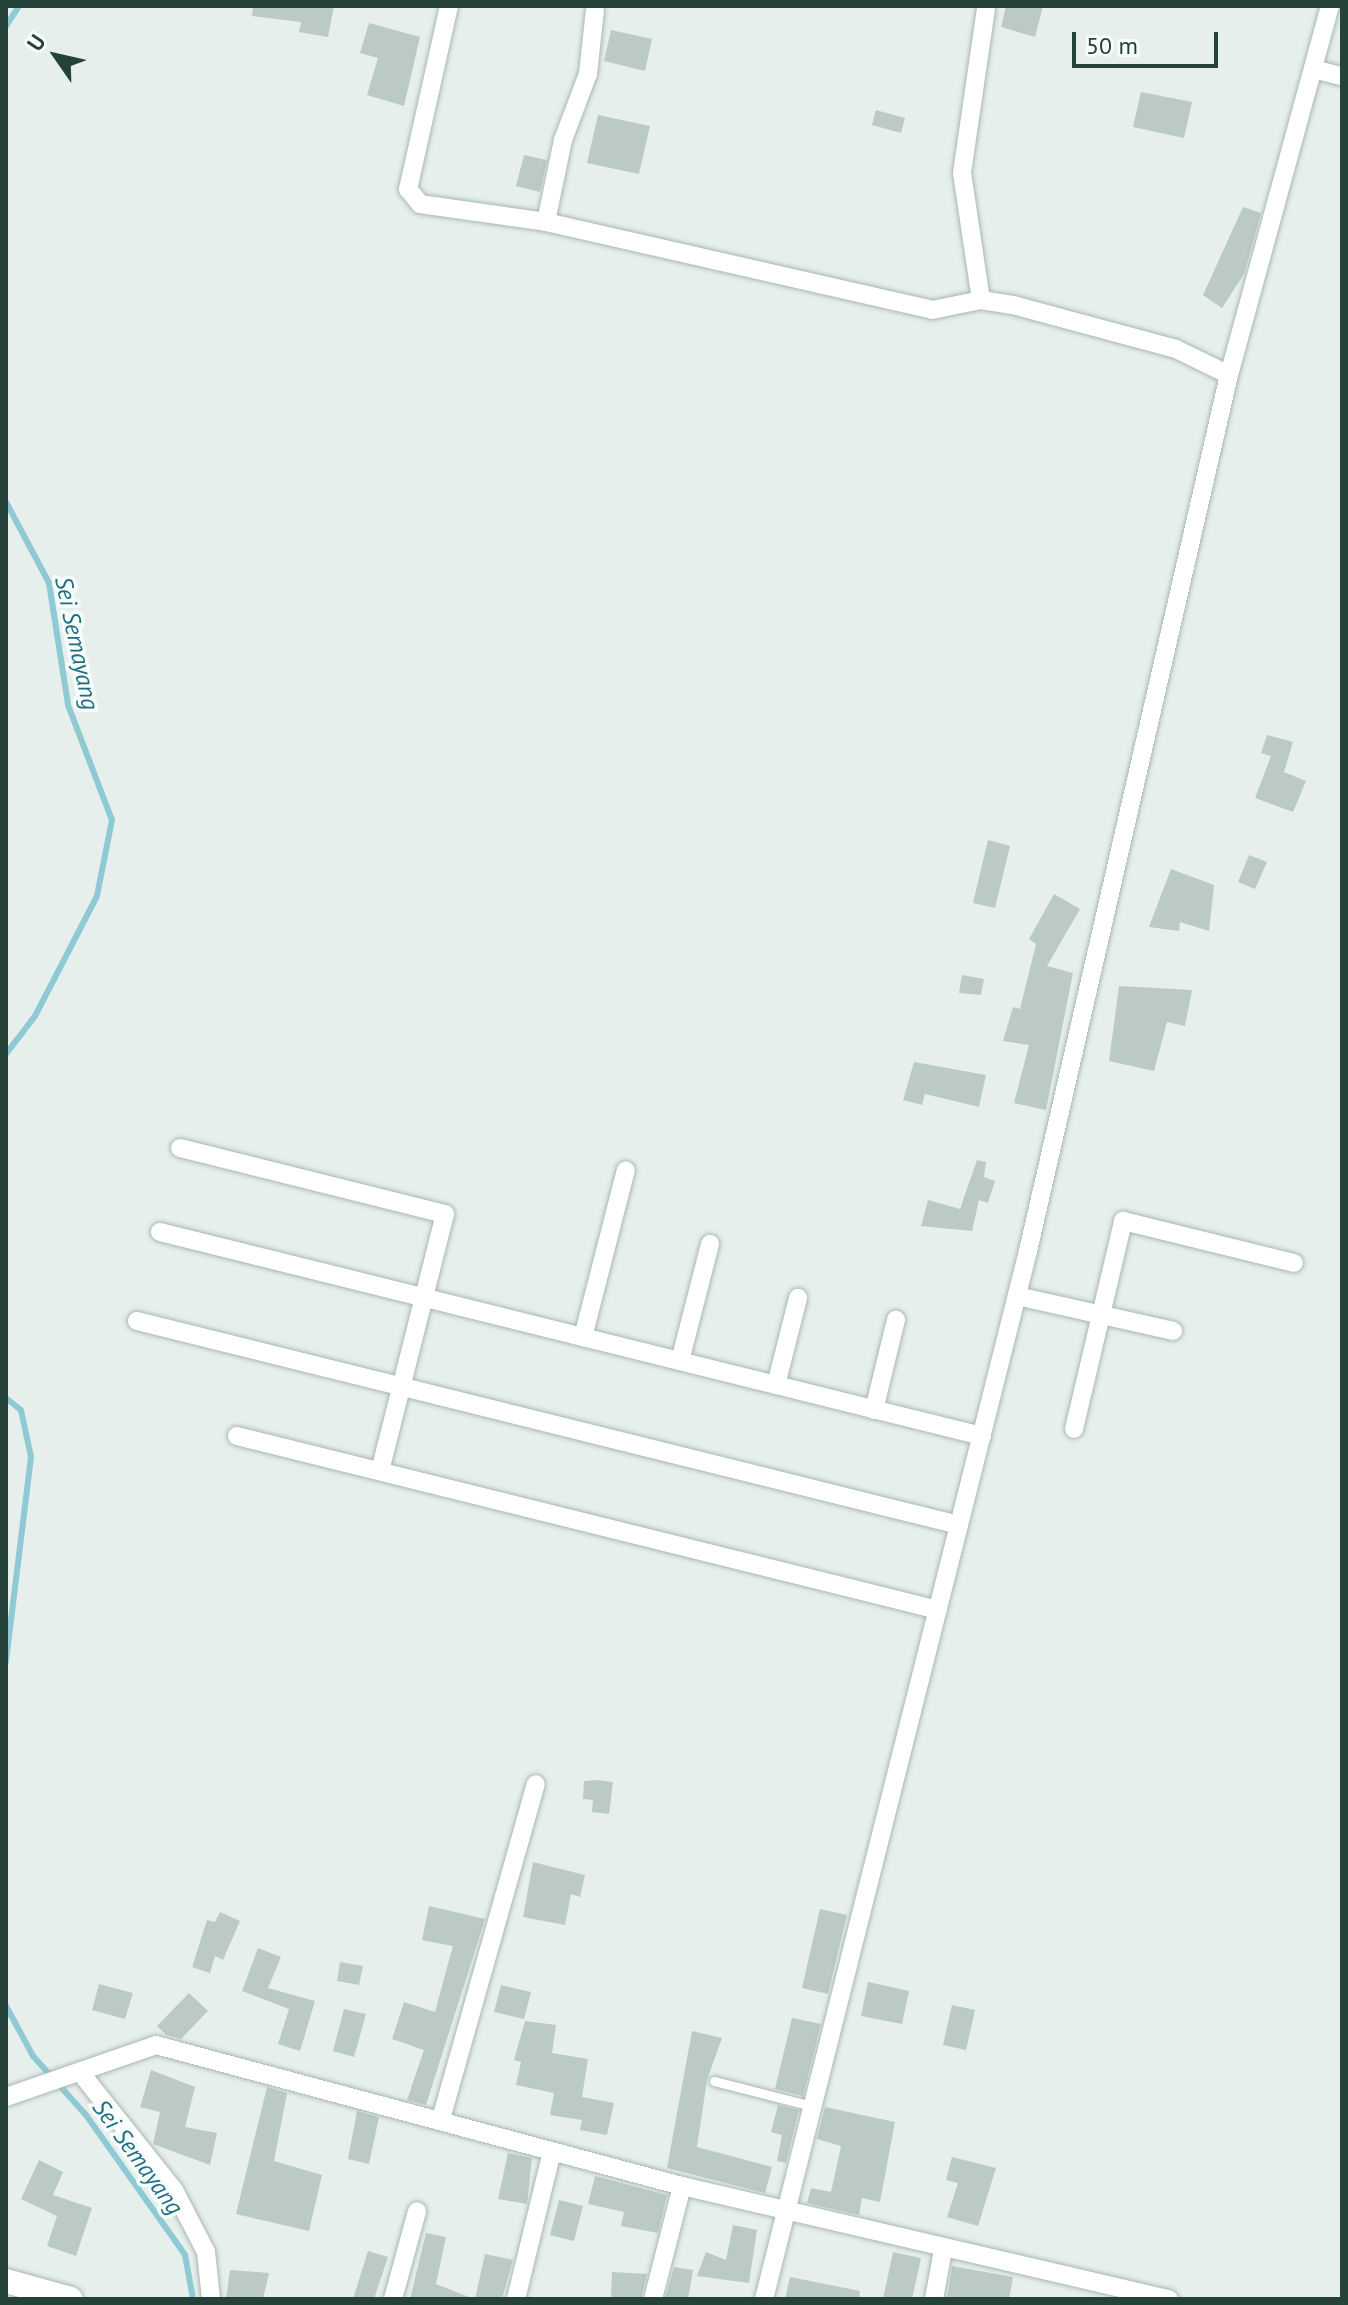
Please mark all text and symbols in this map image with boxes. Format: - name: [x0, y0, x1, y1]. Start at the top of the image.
- north arrow: [16, 16, 96, 96]
- scale bar: [1076, 16, 1222, 66]
- text: U: [21, 29, 52, 56]
- text: 50 m: [1086, 30, 1138, 61]
- water label: Sei Semayang: [49, 574, 105, 712]
- water label: Sei Semayang: [87, 2094, 189, 2220]

